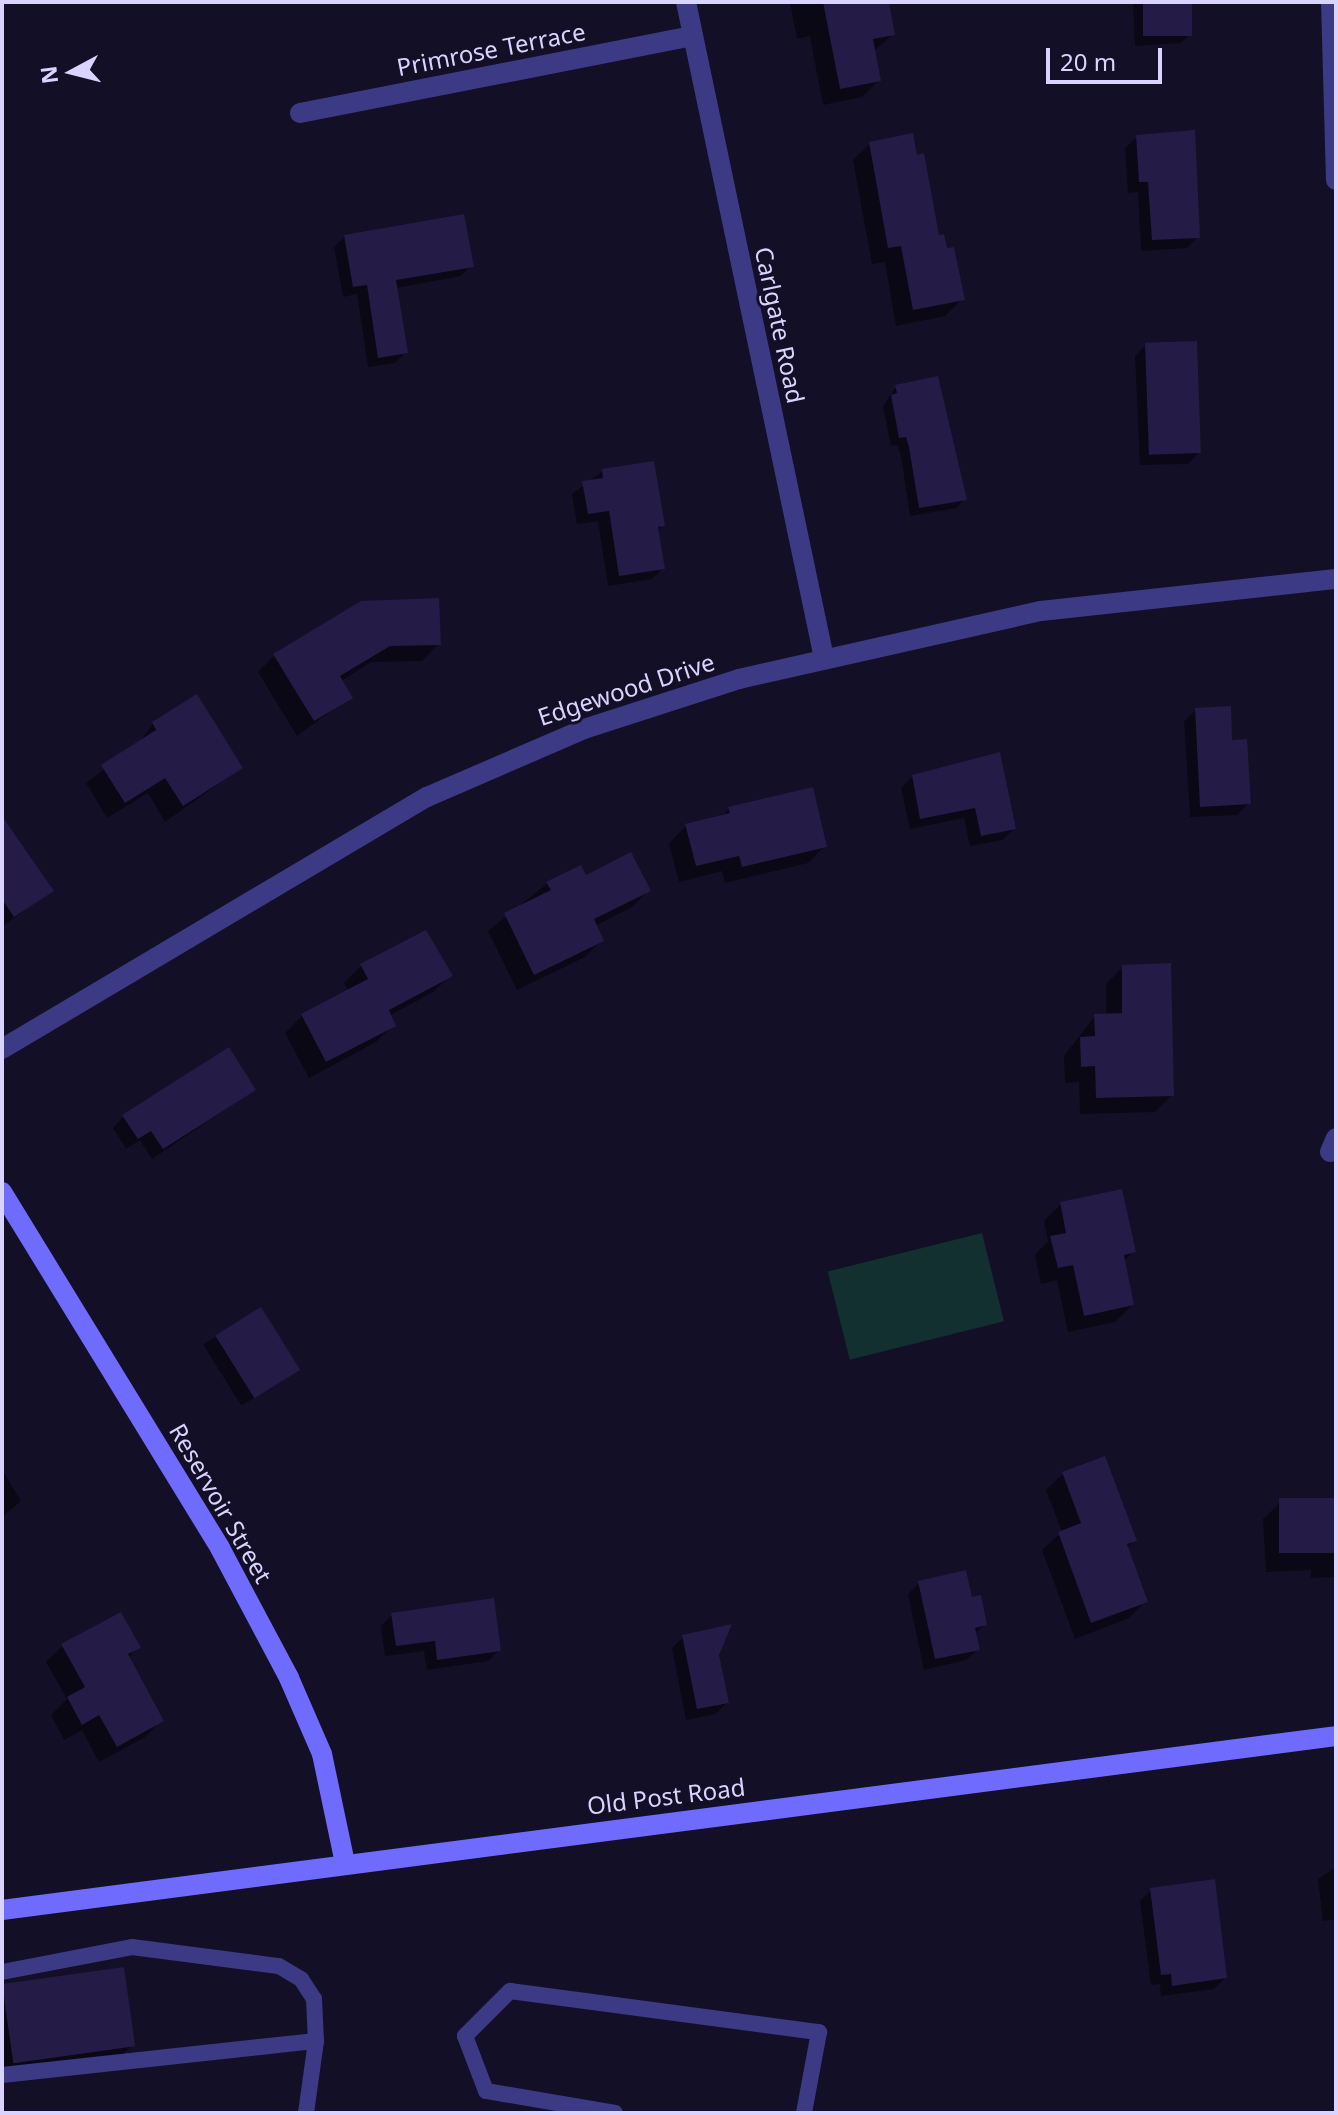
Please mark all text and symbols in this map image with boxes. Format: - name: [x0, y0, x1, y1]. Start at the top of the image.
- street label: Primrose Terrace: [394, 17, 588, 81]
- north arrow: [32, 32, 112, 112]
- scale bar: [1050, 32, 1166, 82]
- text: 20 m: [1060, 45, 1116, 78]
- text: N: [32, 64, 64, 86]
- street label: Carlgate Road: [749, 244, 811, 406]
- street label: Edgewood Drive: [534, 647, 718, 731]
- street label: Reservoir Street: [164, 1418, 278, 1588]
- street label: Old Post Road: [585, 1772, 747, 1820]

